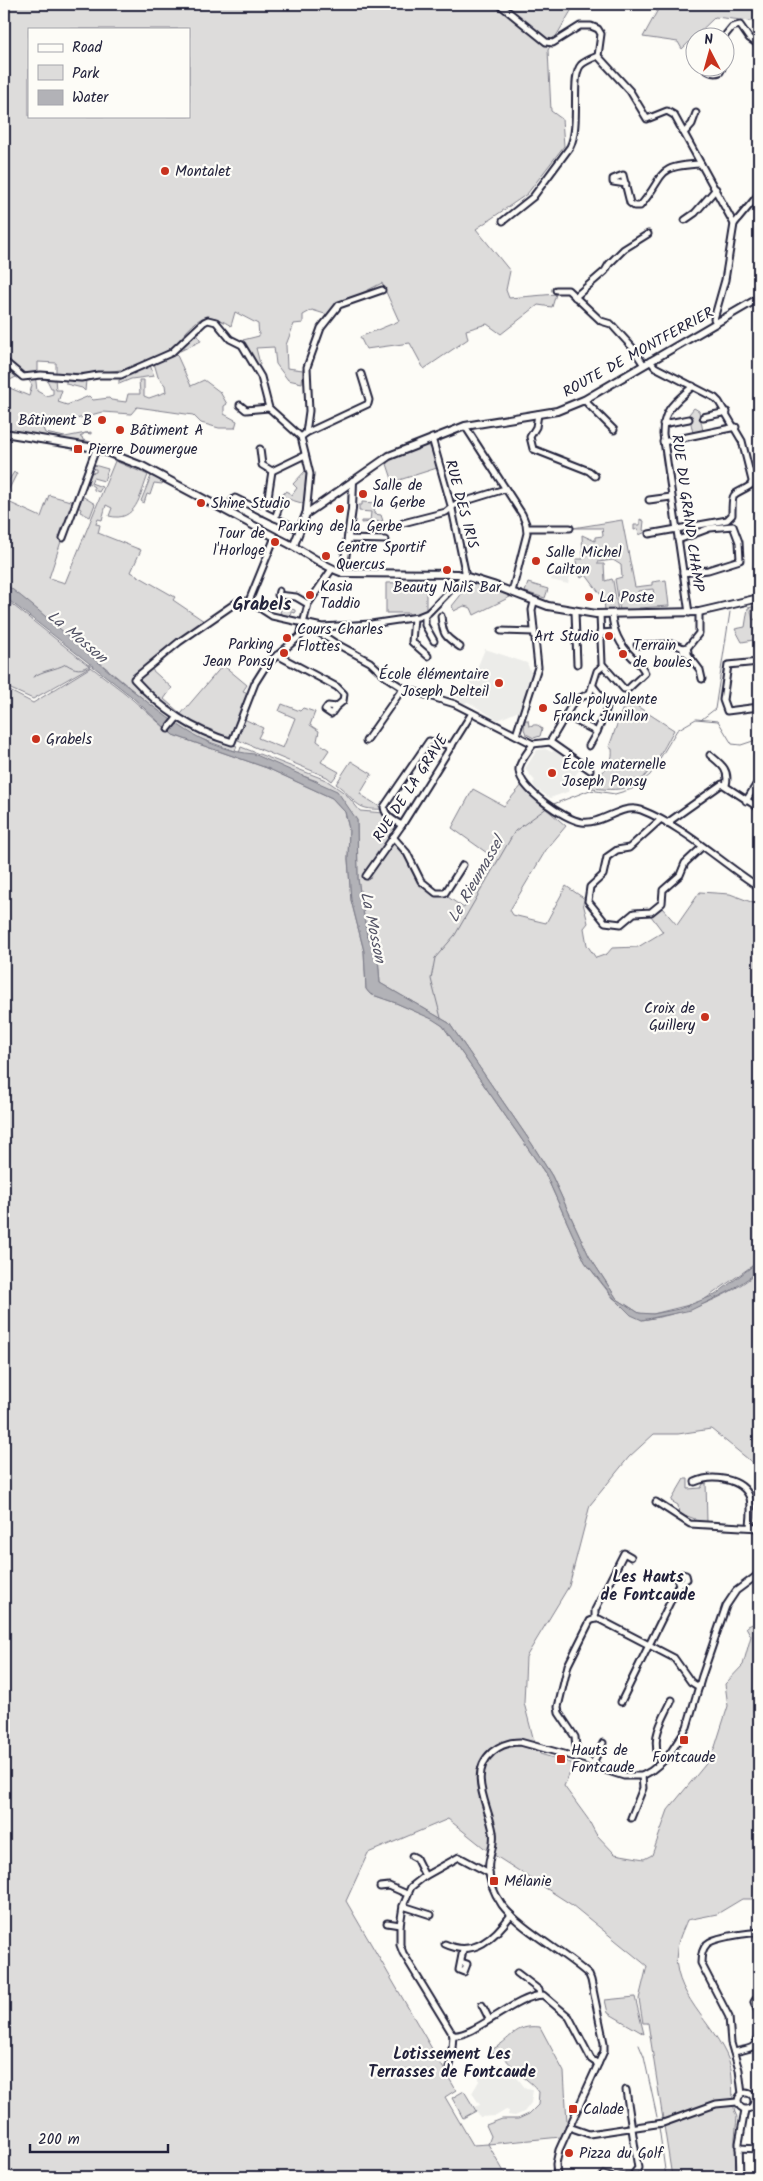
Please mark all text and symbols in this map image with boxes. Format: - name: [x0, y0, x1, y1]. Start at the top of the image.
- legend: [28, 28, 190, 118]
- north arrow: [686, 28, 736, 78]
- text: N: [703, 29, 714, 51]
- text: Road: [72, 36, 103, 60]
- text: Park: [72, 62, 100, 86]
- text: Water: [72, 86, 109, 110]
- place label: Montalet: [175, 160, 231, 184]
- marker: Montalet: [159, 165, 171, 177]
- street label: ROUTE DE MONTFERRIER: [558, 301, 719, 405]
- place label: Bâtiment B: [18, 409, 92, 433]
- marker: Bâtiment B: [96, 414, 108, 426]
- place label: Bâtiment A: [130, 419, 204, 443]
- marker: Bâtiment A: [114, 424, 126, 436]
- street label: RUE DU GRAND CHAMP: [664, 433, 710, 594]
- place label: Pierre Doumergue: [88, 438, 198, 462]
- marker: Pierre Doumergue: [72, 443, 84, 455]
- street label: RUE DES IRIS: [438, 457, 484, 551]
- place label: Salle de la Gerbe: [373, 474, 425, 515]
- marker: Salle de la Gerbe: [357, 488, 369, 500]
- place label: Shine Studio: [211, 492, 290, 516]
- marker: Shine Studio: [195, 497, 207, 509]
- marker: Parking de la Gerbe: [334, 503, 346, 515]
- place label: Parking de la Gerbe: [278, 515, 402, 539]
- place label: Tour de l'Horloge: [213, 522, 265, 563]
- marker: Tour de l'Horloge: [269, 536, 281, 548]
- place label: Centre Sportif Quercus: [336, 536, 427, 577]
- place label: Salle Michel Cailton: [546, 541, 622, 582]
- marker: Centre Sportif Quercus: [320, 550, 332, 562]
- marker: Salle Michel Cailton: [530, 555, 542, 567]
- marker: Beauty Nails Bar: [441, 564, 453, 576]
- place label: Kasia Taddio: [320, 575, 361, 616]
- place label: Beauty Nails Bar: [393, 576, 502, 600]
- place label: La Poste: [599, 586, 654, 610]
- marker: Kasia Taddio: [304, 589, 316, 601]
- district label: Grabels: [233, 591, 292, 620]
- marker: La Poste: [583, 591, 595, 603]
- water label: La Mosson: [41, 604, 114, 671]
- place label: Cours Charles Flottes: [297, 618, 384, 659]
- place label: Art Studio: [534, 625, 599, 649]
- marker: Art Studio: [603, 630, 615, 642]
- marker: Cours Charles Flottes: [281, 632, 293, 644]
- place label: Parking Jean Ponsy: [203, 633, 275, 674]
- place label: Terrain de boules: [633, 634, 693, 675]
- marker: Parking Jean Ponsy: [278, 647, 290, 659]
- marker: Terrain de boules: [617, 648, 629, 660]
- place label: École élémentaire Joseph Delteil: [379, 663, 489, 704]
- marker: École élémentaire Joseph Delteil: [493, 677, 505, 689]
- place label: Salle polyvalente Franck Junillon: [553, 688, 657, 729]
- marker: Salle polyvalente Franck Junillon: [537, 702, 549, 714]
- place label: Grabels: [46, 728, 92, 752]
- street label: RUE DE LA GRAVE: [367, 729, 455, 847]
- marker: Grabels: [30, 733, 42, 745]
- place label: École maternelle Joseph Ponsy: [562, 753, 666, 794]
- marker: École maternelle Joseph Ponsy: [546, 767, 558, 779]
- water label: Le Rieumassel: [442, 830, 513, 927]
- water label: La Mosson: [353, 890, 393, 967]
- place label: Croix de Guillery: [644, 997, 696, 1038]
- marker: Croix de Guillery: [699, 1011, 711, 1023]
- district label: Les Hauts de Fontcaude: [601, 1565, 696, 1608]
- marker: Fontcaude: [678, 1734, 690, 1746]
- place label: Hauts de Fontcaude: [571, 1739, 635, 1780]
- place label: Fontcaude: [652, 1746, 716, 1770]
- marker: Hauts de Fontcaude: [555, 1753, 567, 1765]
- place label: Mélanie: [504, 1870, 552, 1894]
- marker: Mélanie: [488, 1875, 500, 1887]
- district label: Lotissement Les Terrasses de Fontcaude: [368, 2042, 536, 2085]
- place label: Calade: [583, 2098, 624, 2122]
- marker: Calade: [567, 2103, 579, 2115]
- scale bar: [30, 2121, 168, 2153]
- text: 200 m: [38, 2128, 80, 2152]
- place label: Pizza du Golf: [579, 2142, 664, 2166]
- marker: Pizza du Golf: [563, 2147, 575, 2159]

